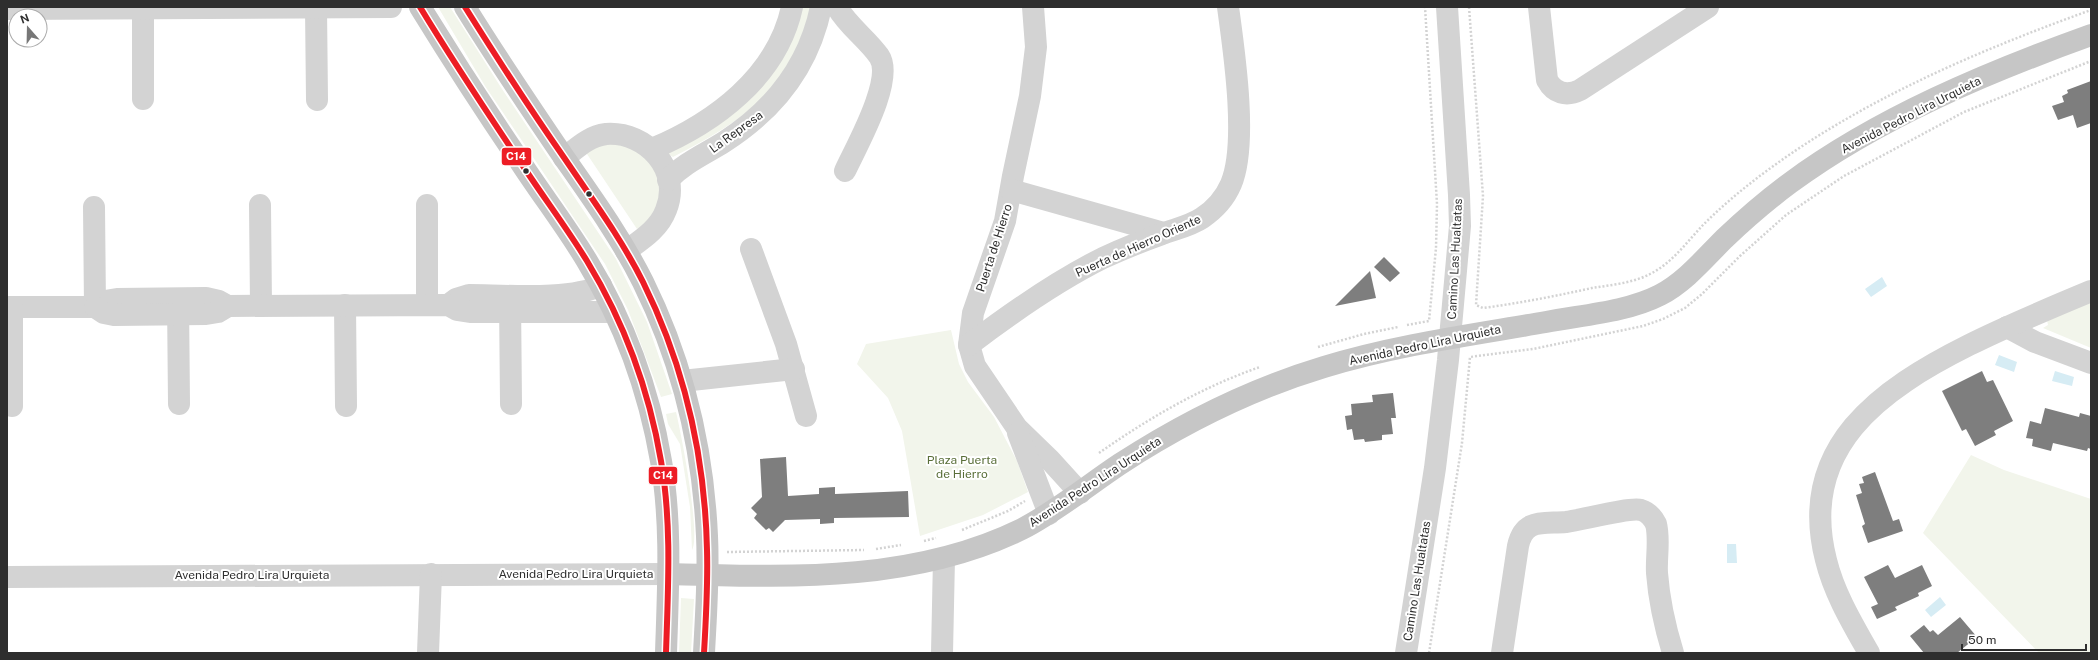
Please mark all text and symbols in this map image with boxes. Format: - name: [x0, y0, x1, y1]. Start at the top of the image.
- north arrow: [8, 8, 48, 48]
- text: N: [18, 11, 31, 26]
- street label: Avenida Pedro Lira Urquieta: [1839, 74, 1983, 156]
- street label: La Represa: [707, 108, 765, 156]
- line badge: C14: [501, 147, 532, 166]
- text: C14: [506, 150, 526, 162]
- unlabelled marker: [521, 166, 531, 176]
- unlabelled marker: [584, 189, 594, 199]
- street label: Camino Las Hualtatas: [1445, 198, 1465, 320]
- street label: Puerta de Hierro: [973, 202, 1015, 294]
- street label: Puerta de Hierro Oriente: [1073, 212, 1203, 280]
- street label: Avenida Pedro Lira Urquieta: [1348, 322, 1502, 368]
- street label: Avenida Pedro Lira Urquieta: [1026, 434, 1164, 530]
- park label: Plaza Puerta de Hierro: [927, 453, 997, 481]
- line badge: C14: [648, 466, 678, 485]
- text: C14: [653, 469, 673, 481]
- street label: Camino Las Hualtatas: [1401, 520, 1433, 642]
- street label: Avenida Pedro Lira Urquieta: [499, 567, 653, 581]
- street label: Avenida Pedro Lira Urquieta: [175, 568, 329, 582]
- scale bar: [1962, 626, 2086, 652]
- text: 50 m: [1968, 633, 1996, 647]

